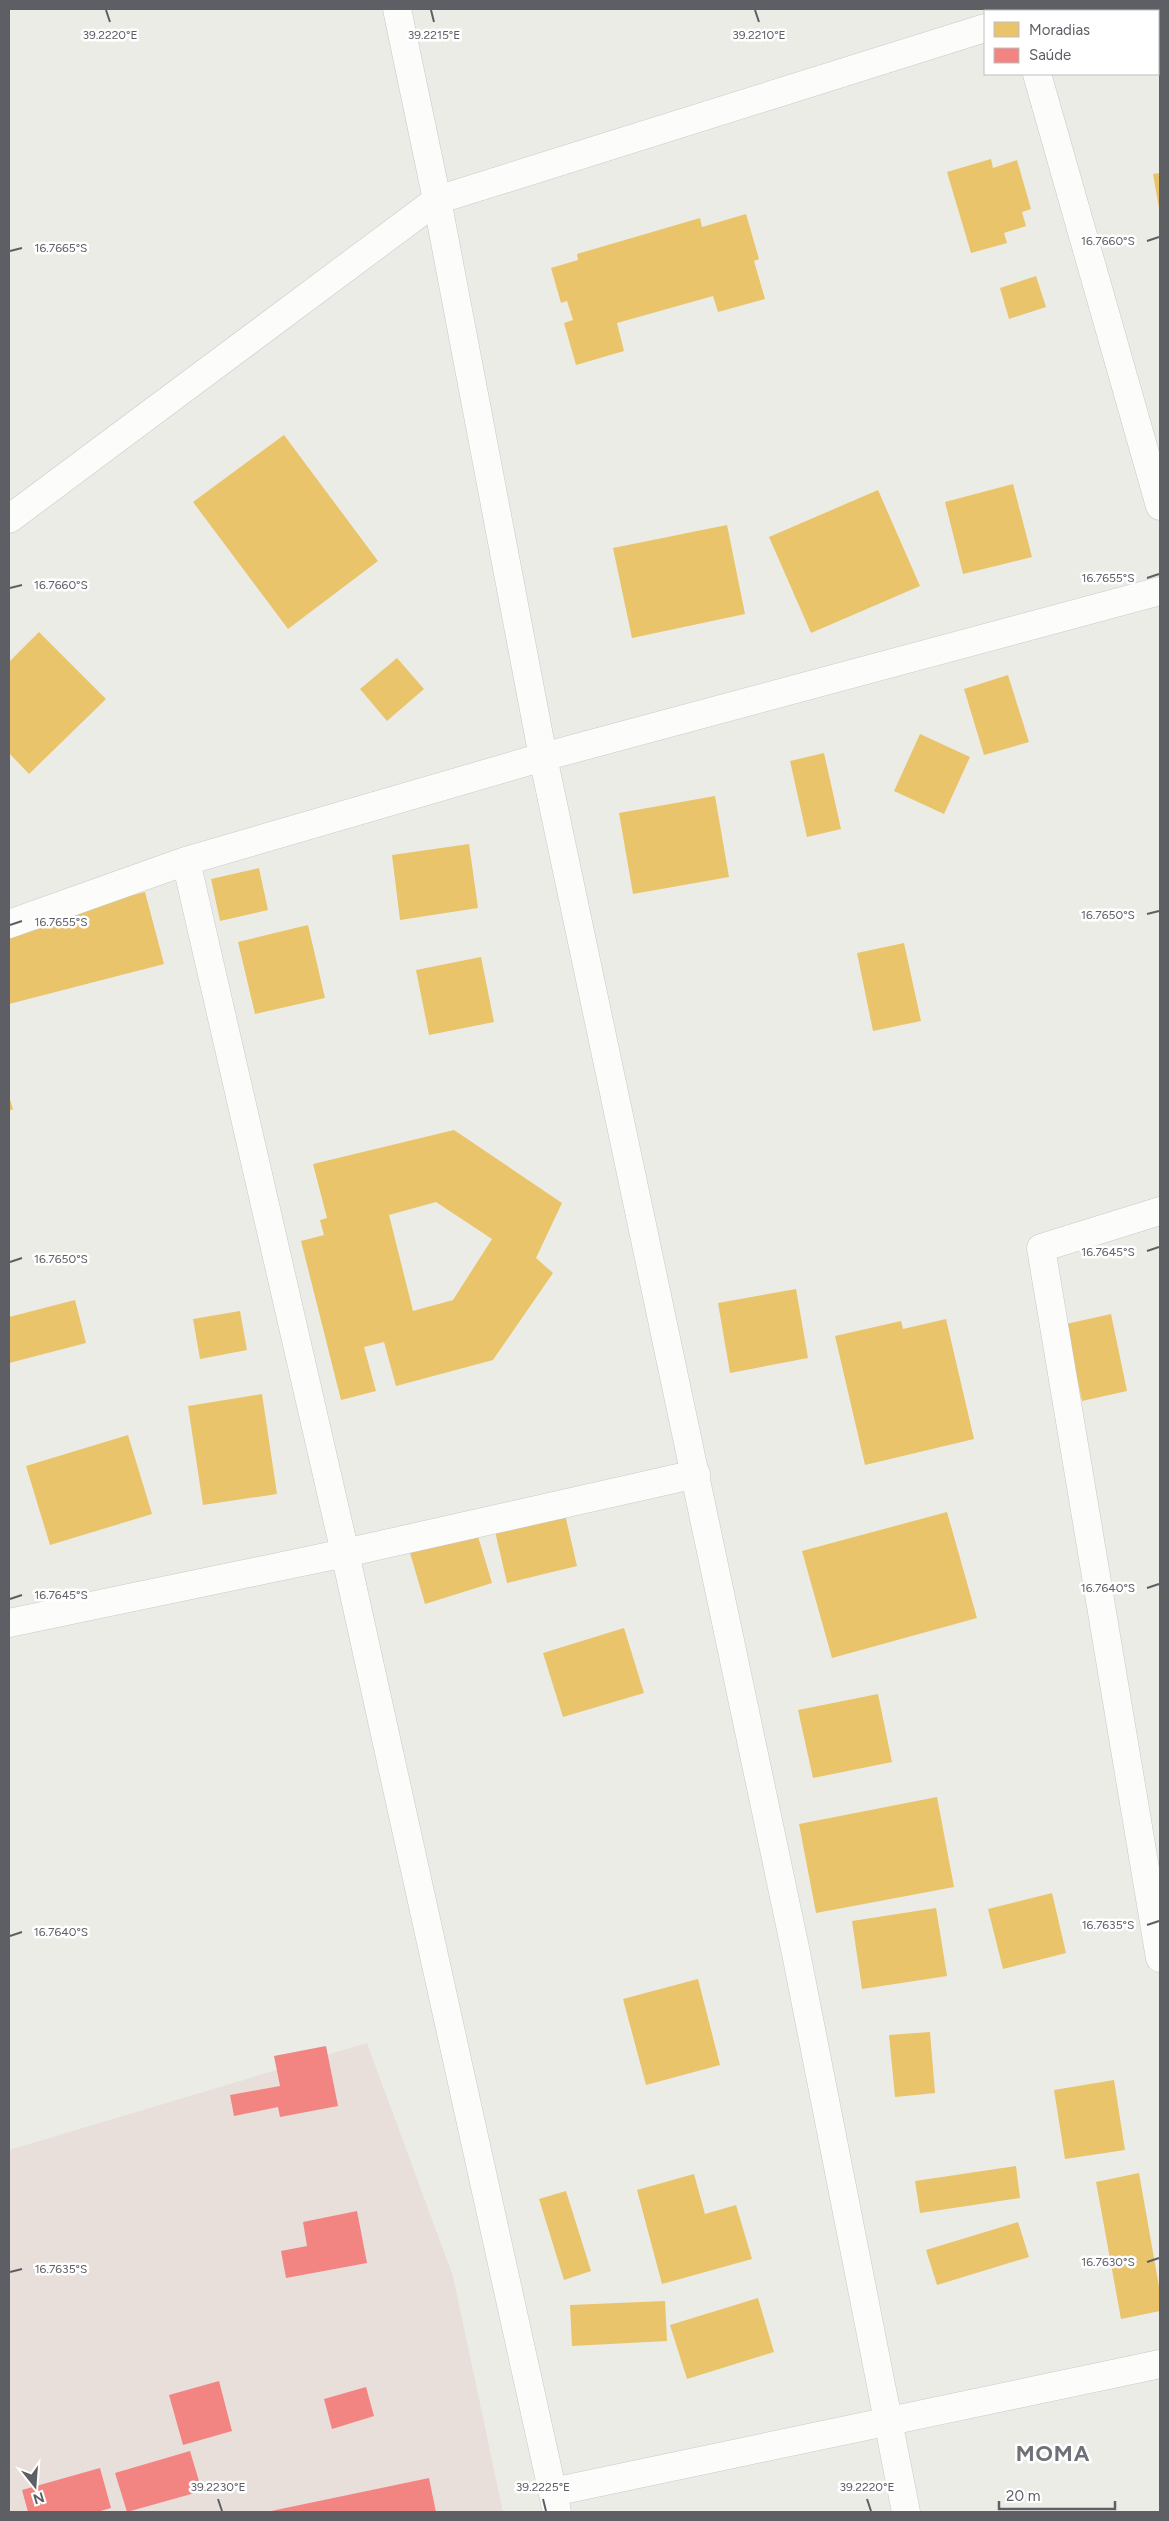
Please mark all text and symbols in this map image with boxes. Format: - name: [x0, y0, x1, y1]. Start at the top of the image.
- legend: [984, 10, 1159, 75]
- text: Moradias: [1029, 21, 1090, 39]
- text: 39.2220°E: [82, 28, 138, 42]
- text: 39.2215°E: [408, 28, 460, 42]
- text: 39.2210°E: [732, 28, 786, 42]
- text: Saúde: [1029, 46, 1071, 64]
- text: 16.7660°S: [1081, 234, 1135, 248]
- text: 16.7665°S: [35, 241, 87, 255]
- text: 16.7655°S: [1081, 571, 1135, 585]
- text: 16.7660°S: [34, 578, 88, 592]
- text: 16.7650°S: [1081, 908, 1135, 922]
- text: 16.7655°S: [34, 915, 88, 929]
- text: 16.7645°S: [1081, 1245, 1135, 1259]
- text: 16.7650°S: [34, 1252, 88, 1266]
- text: 16.7640°S: [1081, 1581, 1135, 1595]
- text: 16.7645°S: [34, 1588, 88, 1602]
- text: 16.7635°S: [1082, 1918, 1134, 1932]
- text: 16.7640°S: [34, 1925, 88, 1939]
- text: 16.7630°S: [1081, 2255, 1135, 2269]
- text: 16.7635°S: [35, 2262, 87, 2276]
- district label: MOMA: [1016, 2440, 1090, 2467]
- north arrow: [10, 2461, 60, 2511]
- scale bar: [999, 2478, 1115, 2510]
- text: 39.2230°E: [191, 2480, 246, 2494]
- text: 39.2225°E: [516, 2480, 570, 2494]
- text: 39.2220°E: [839, 2480, 895, 2494]
- text: 20 m: [1006, 2487, 1040, 2505]
- text: N: [31, 2488, 46, 2508]

